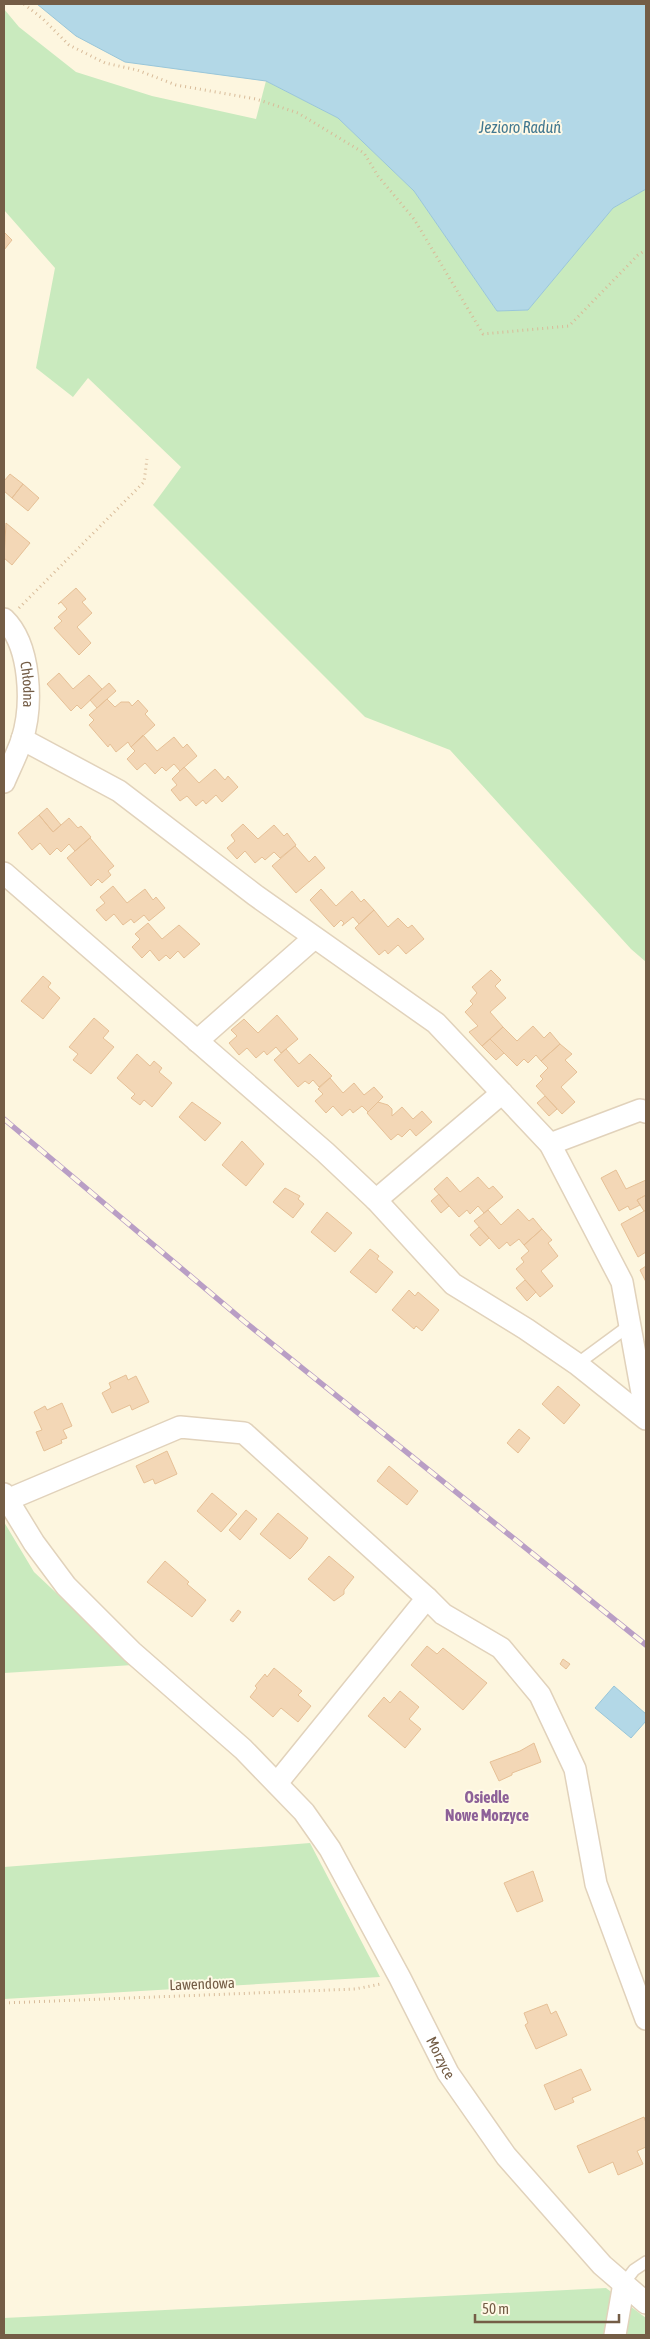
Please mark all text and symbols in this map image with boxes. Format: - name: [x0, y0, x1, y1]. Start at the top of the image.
- water label: Jezioro Raduń: [478, 118, 561, 136]
- street label: Chłodna: [17, 660, 37, 708]
- district label: Osiedle Nowe Morzyce: [445, 1788, 529, 1824]
- street label: Lawendowa: [169, 1974, 235, 1993]
- street label: Morzyce: [423, 2034, 459, 2082]
- scale bar: [475, 2292, 619, 2324]
- text: 50 m: [482, 2300, 509, 2317]

